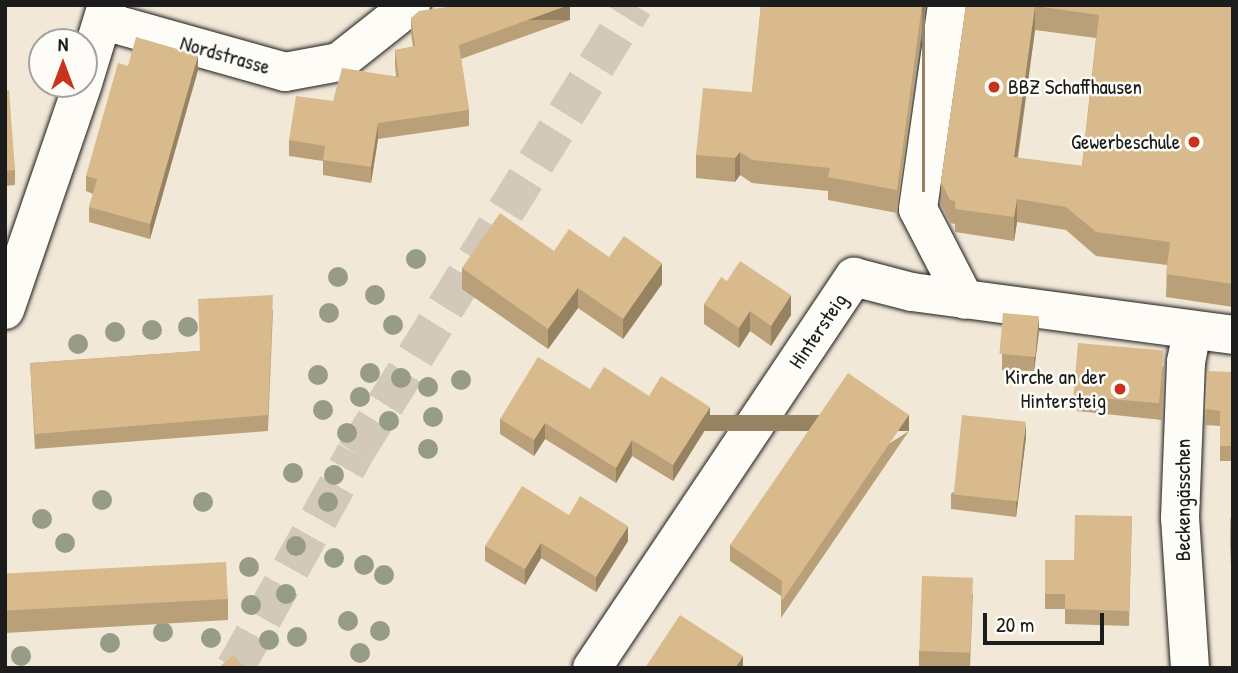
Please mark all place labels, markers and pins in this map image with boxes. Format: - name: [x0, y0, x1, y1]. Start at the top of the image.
- place label: BBZ Schaffhausen: [1008, 74, 1142, 100]
- marker: BBZ Schaffhausen: [986, 79, 1002, 95]
- place label: Gewerbeschule: [1071, 129, 1180, 155]
- marker: Gewerbeschule: [1186, 134, 1202, 150]
- place label: Kirche an der Hintersteig: [1005, 364, 1106, 414]
- marker: Kirche an der Hintersteig: [1112, 381, 1128, 397]

